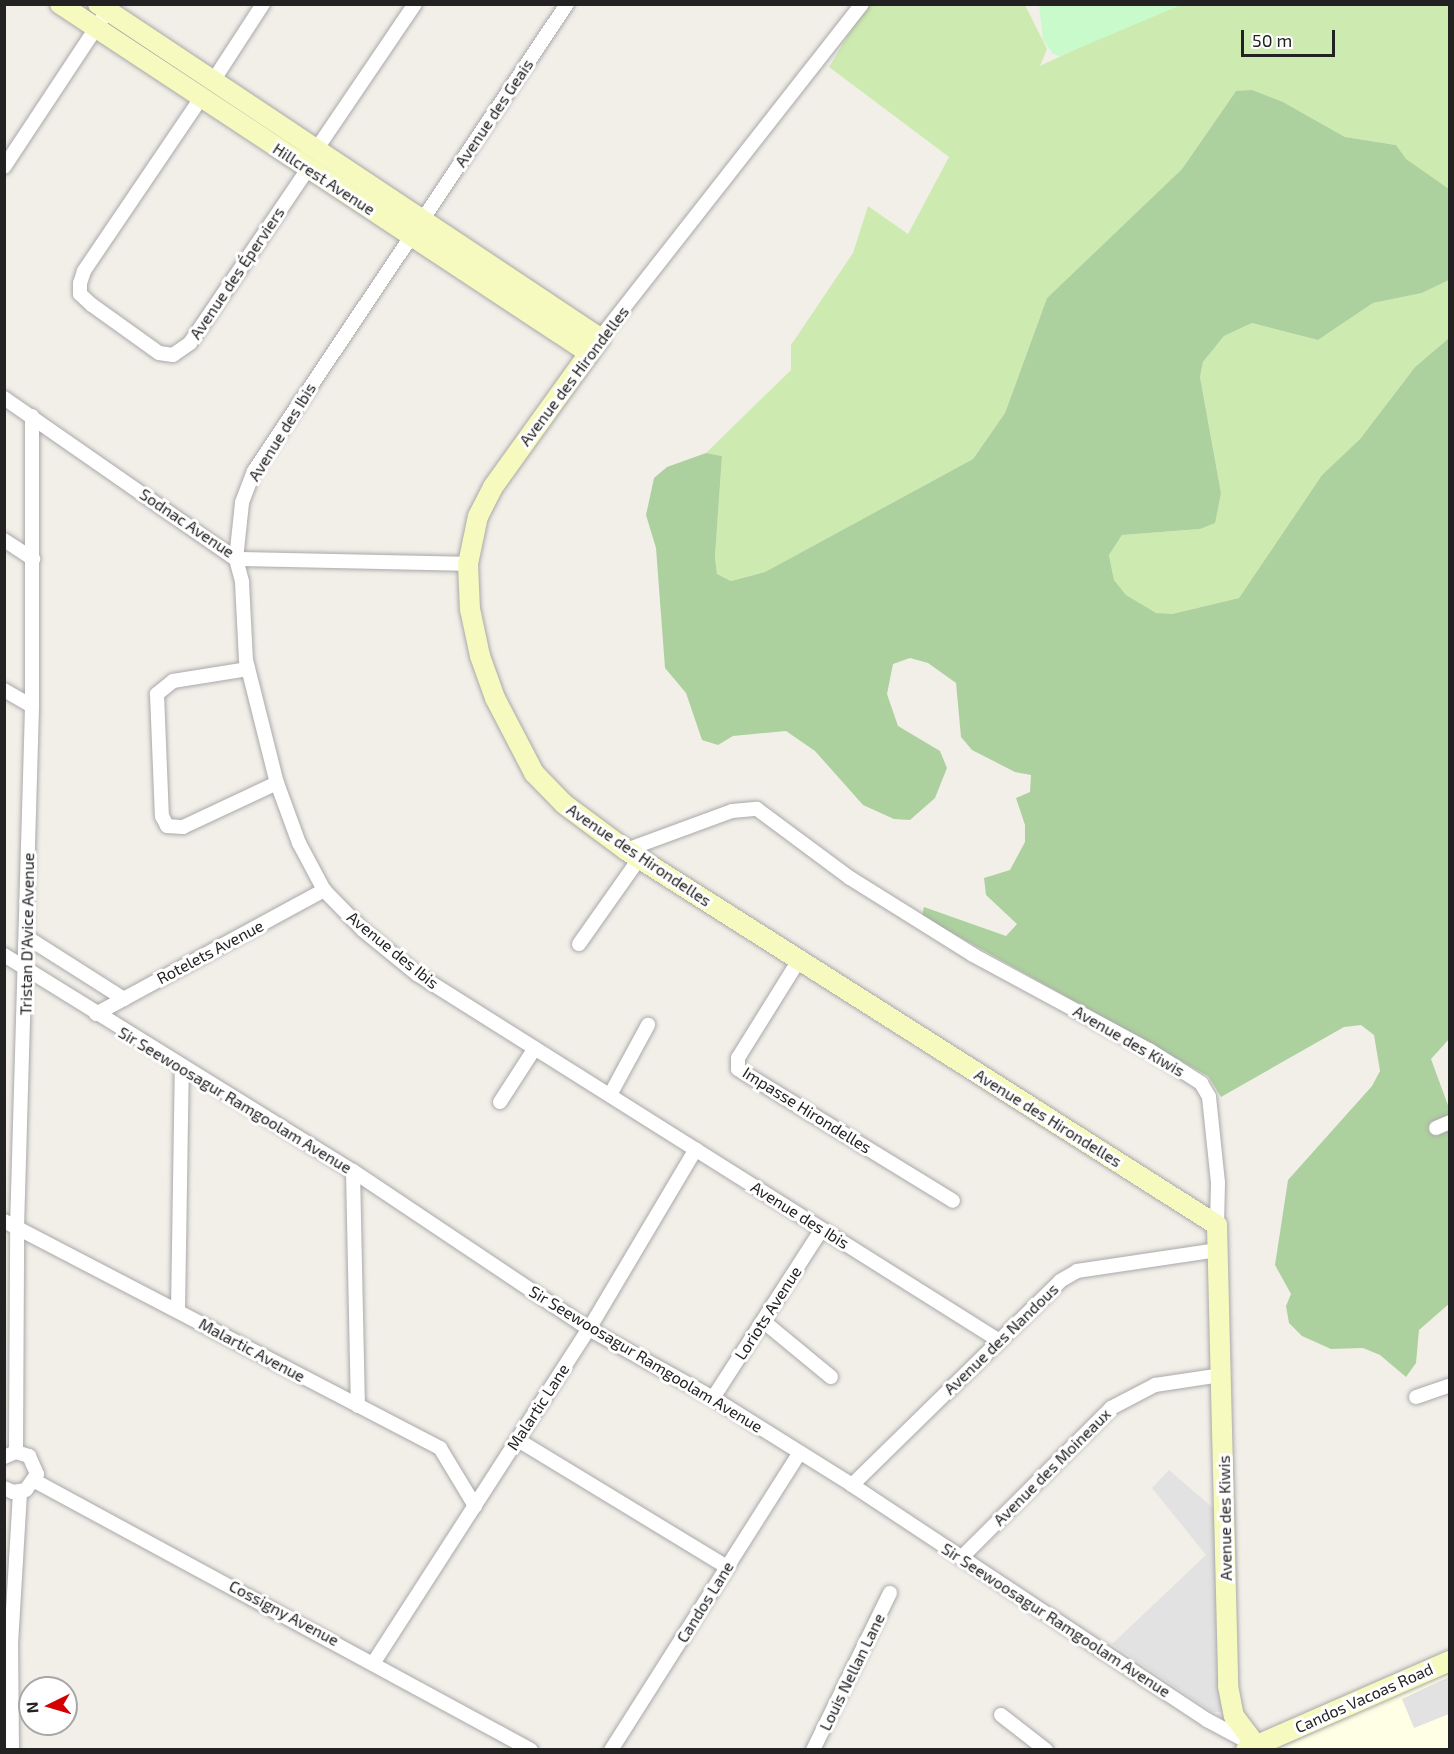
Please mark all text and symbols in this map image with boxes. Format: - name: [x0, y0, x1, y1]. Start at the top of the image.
- scale bar: [1244, 18, 1338, 56]
- text: 50 m: [1252, 29, 1292, 51]
- street label: Avenue des Geais: [451, 55, 537, 171]
- street label: Hillcrest Avenue: [269, 139, 379, 219]
- street label: Avenue des Éperviers: [186, 203, 288, 343]
- street label: Avenue des Hirondelles: [515, 302, 633, 450]
- street label: Avenue des Ibis: [244, 379, 320, 485]
- street label: Sodnac Avenue: [136, 484, 238, 562]
- street label: Avenue des Hirondelles: [563, 800, 715, 910]
- street label: Tristan D'Avice Avenue: [16, 852, 38, 1016]
- street label: Avenue des Ibis: [343, 907, 443, 993]
- street label: Rotelets Avenue: [153, 916, 267, 988]
- street label: Avenue des Kiwis: [1070, 1001, 1188, 1081]
- street label: Sir Seewoosagur Ramgoolam Avenue: [114, 1022, 356, 1178]
- street label: Impasse Hirondelles: [739, 1063, 875, 1157]
- street label: Avenue des Hirondelles: [971, 1065, 1125, 1171]
- street label: Avenue des Ibis: [747, 1177, 853, 1253]
- street label: Loriots Avenue: [730, 1262, 806, 1364]
- street label: Avenue des Nandous: [940, 1279, 1062, 1399]
- street label: Sir Seewoosagur Ramgoolam Avenue: [525, 1281, 767, 1437]
- street label: Malartic Avenue: [195, 1314, 309, 1386]
- street label: Malartic Lane: [503, 1360, 573, 1454]
- street label: Avenue des Moineaux: [989, 1404, 1115, 1530]
- street label: Avenue des Kiwis: [1214, 1455, 1236, 1581]
- street label: Sir Seewoosagur Ramgoolam Avenue: [938, 1538, 1174, 1702]
- street label: Candos Lane: [672, 1558, 738, 1646]
- street label: Cossigny Avenue: [225, 1576, 343, 1650]
- street label: Louis Nellan Lane: [815, 1610, 889, 1734]
- street label: Candos Vacoas Road: [1292, 1659, 1436, 1737]
- north arrow: [18, 1676, 78, 1736]
- text: N: [22, 1701, 42, 1714]

